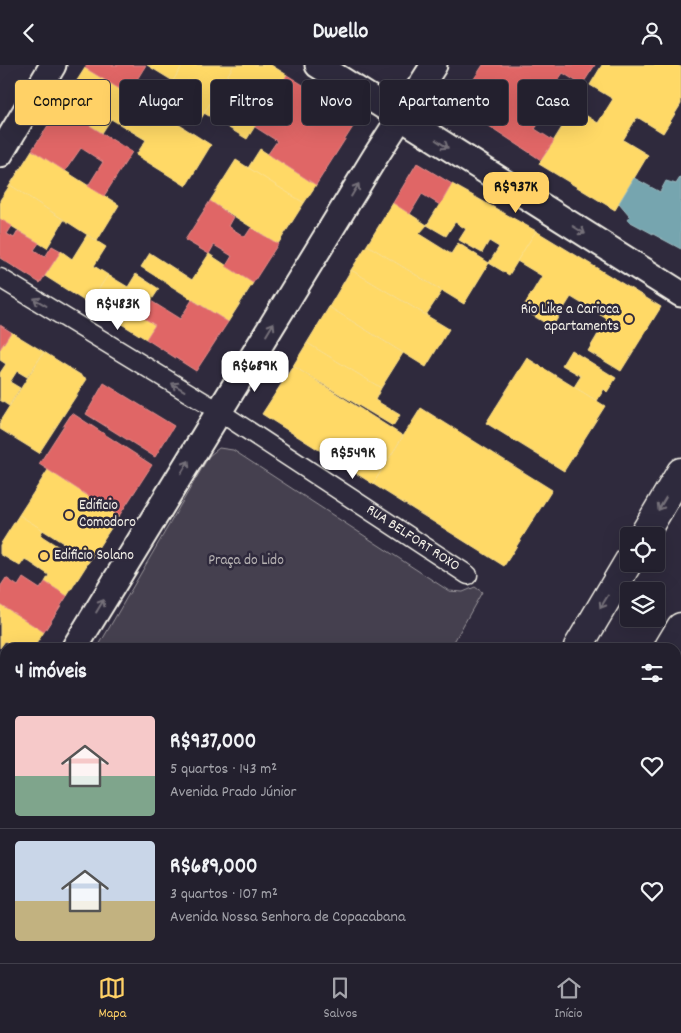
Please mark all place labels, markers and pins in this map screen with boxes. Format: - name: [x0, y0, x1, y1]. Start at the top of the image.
- pin: R$937K: [475, 171, 557, 214]
- pin: R$483K: [77, 289, 159, 331]
- place label: Rio Like a Carioca apartaments: [521, 299, 620, 338]
- marker: Rio Like a Carioca apartaments: [623, 313, 635, 325]
- pin: R$689K: [214, 351, 296, 393]
- pin: R$549K: [312, 437, 394, 480]
- place label: Edificio Comodoro: [79, 495, 136, 534]
- marker: Edificio Comodoro: [63, 509, 75, 521]
- place label: Edificio Solano: [54, 545, 134, 567]
- marker: Edificio Solano: [38, 550, 50, 562]

